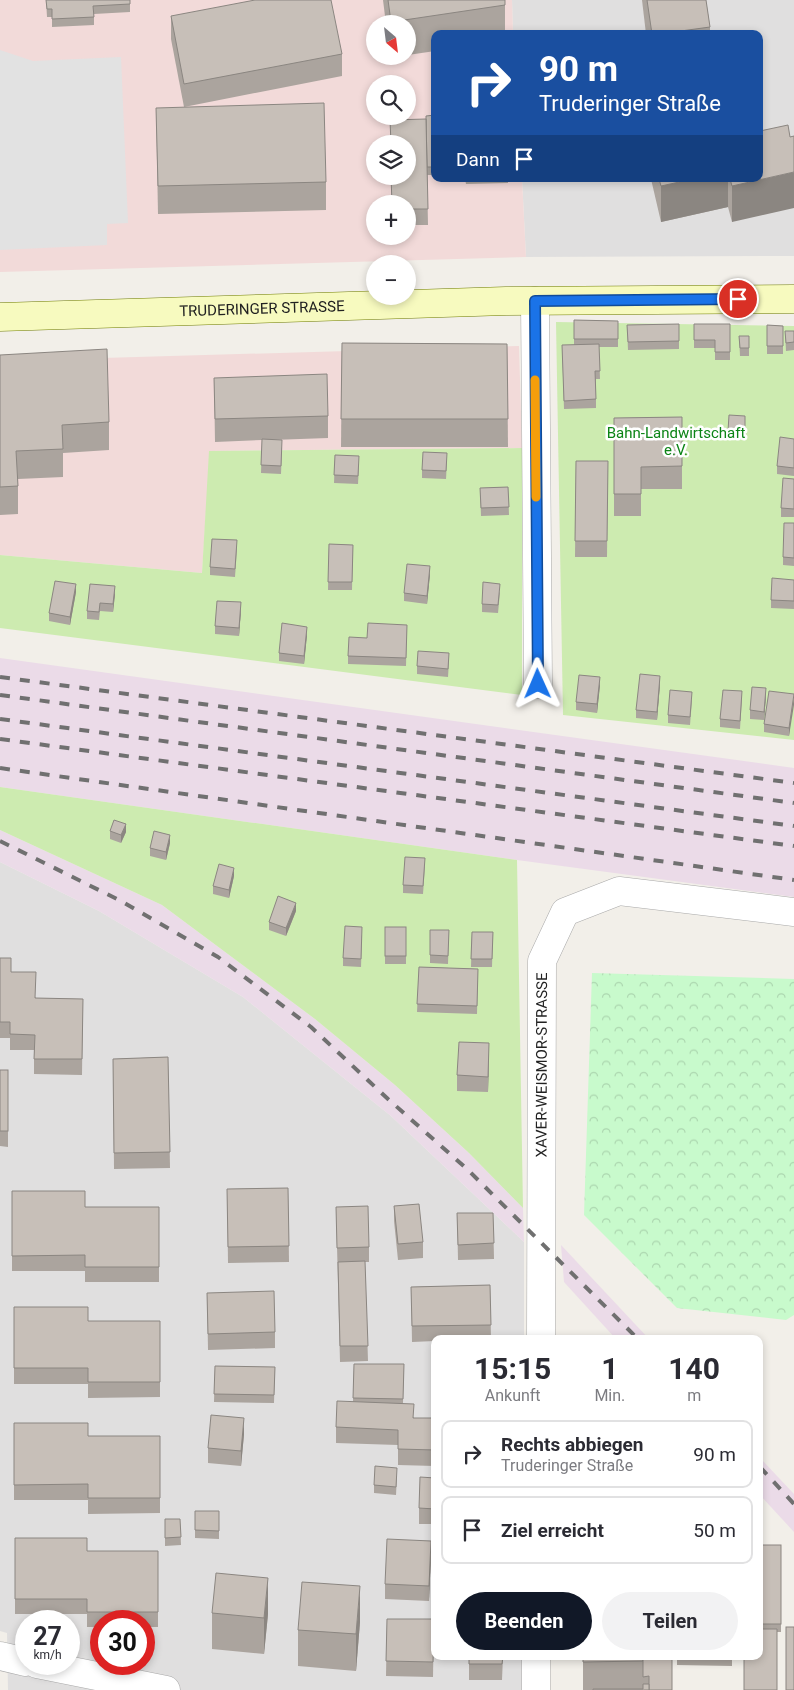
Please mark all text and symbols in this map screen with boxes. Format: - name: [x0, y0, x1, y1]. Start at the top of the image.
- north arrow: [366, 15, 416, 65]
- map controls: [366, 15, 416, 305]
- text: 90 m: [539, 49, 618, 90]
- icon: right: [456, 50, 521, 115]
- button: search: [366, 75, 416, 125]
- text: Truderinger Straße: [539, 91, 721, 116]
- button: layers: [366, 135, 416, 185]
- icon: arrive: [510, 145, 538, 173]
- text: Dann: [456, 148, 500, 171]
- button: +: [366, 195, 416, 245]
- button: −: [366, 255, 416, 305]
- pin: [717, 278, 759, 320]
- icon: arrive: [724, 285, 752, 313]
- street label: TRUDERINGER STRASSE: [179, 297, 345, 320]
- park label: Bahn-Landwirtschaft e.V.: [607, 424, 745, 459]
- position arrow: [511, 657, 563, 709]
- street label: XAVER-WEISMOR-STRASSE: [532, 972, 551, 1158]
- text: 15:15: [474, 1351, 551, 1386]
- text: 1: [601, 1351, 618, 1386]
- text: 140: [668, 1351, 720, 1386]
- text: Ankunft: [485, 1386, 541, 1405]
- text: Min.: [594, 1386, 625, 1405]
- text: m: [687, 1386, 701, 1405]
- text: Rechts abbiegen: [501, 1433, 643, 1456]
- icon: right: [458, 1440, 486, 1468]
- text: 90 m: [693, 1443, 736, 1466]
- text: Truderinger Straße: [501, 1456, 633, 1475]
- icon: arrive: [458, 1516, 486, 1544]
- text: Ziel erreicht: [501, 1519, 604, 1542]
- text: 50 m: [693, 1519, 736, 1542]
- button: Beenden: [456, 1592, 592, 1650]
- button: Teilen: [602, 1592, 738, 1650]
- speed limit sign: 30: [90, 1610, 155, 1675]
- text: 27: [33, 1622, 62, 1651]
- text: km/h: [33, 1648, 62, 1662]

